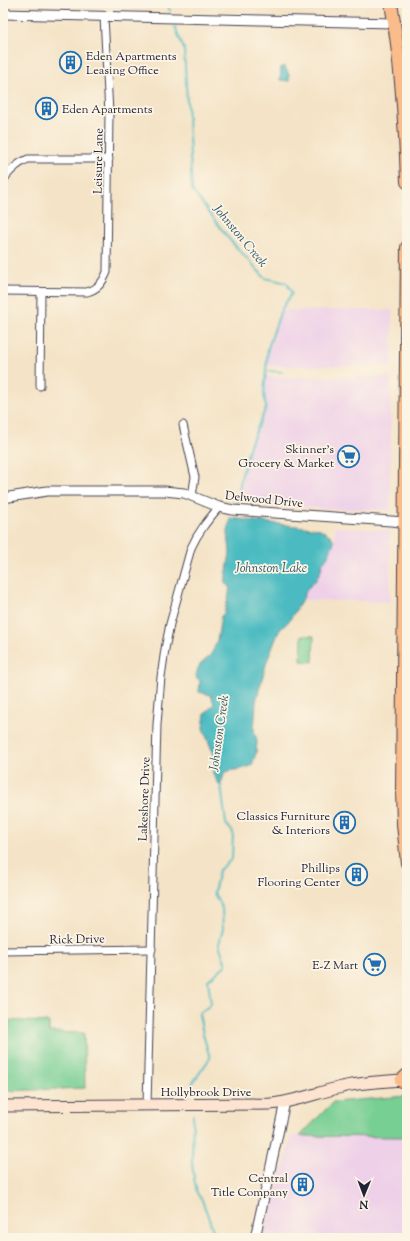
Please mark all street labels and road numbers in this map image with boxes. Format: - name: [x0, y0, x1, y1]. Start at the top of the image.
- street label: Leisure Lane: [89, 128, 109, 194]
- street label: Delwood Drive: [224, 487, 304, 513]
- street label: Lakeshore Drive: [135, 756, 155, 842]
- street label: Rick Drive: [49, 931, 105, 949]
- street label: Hollybrook Drive: [161, 1084, 252, 1102]

